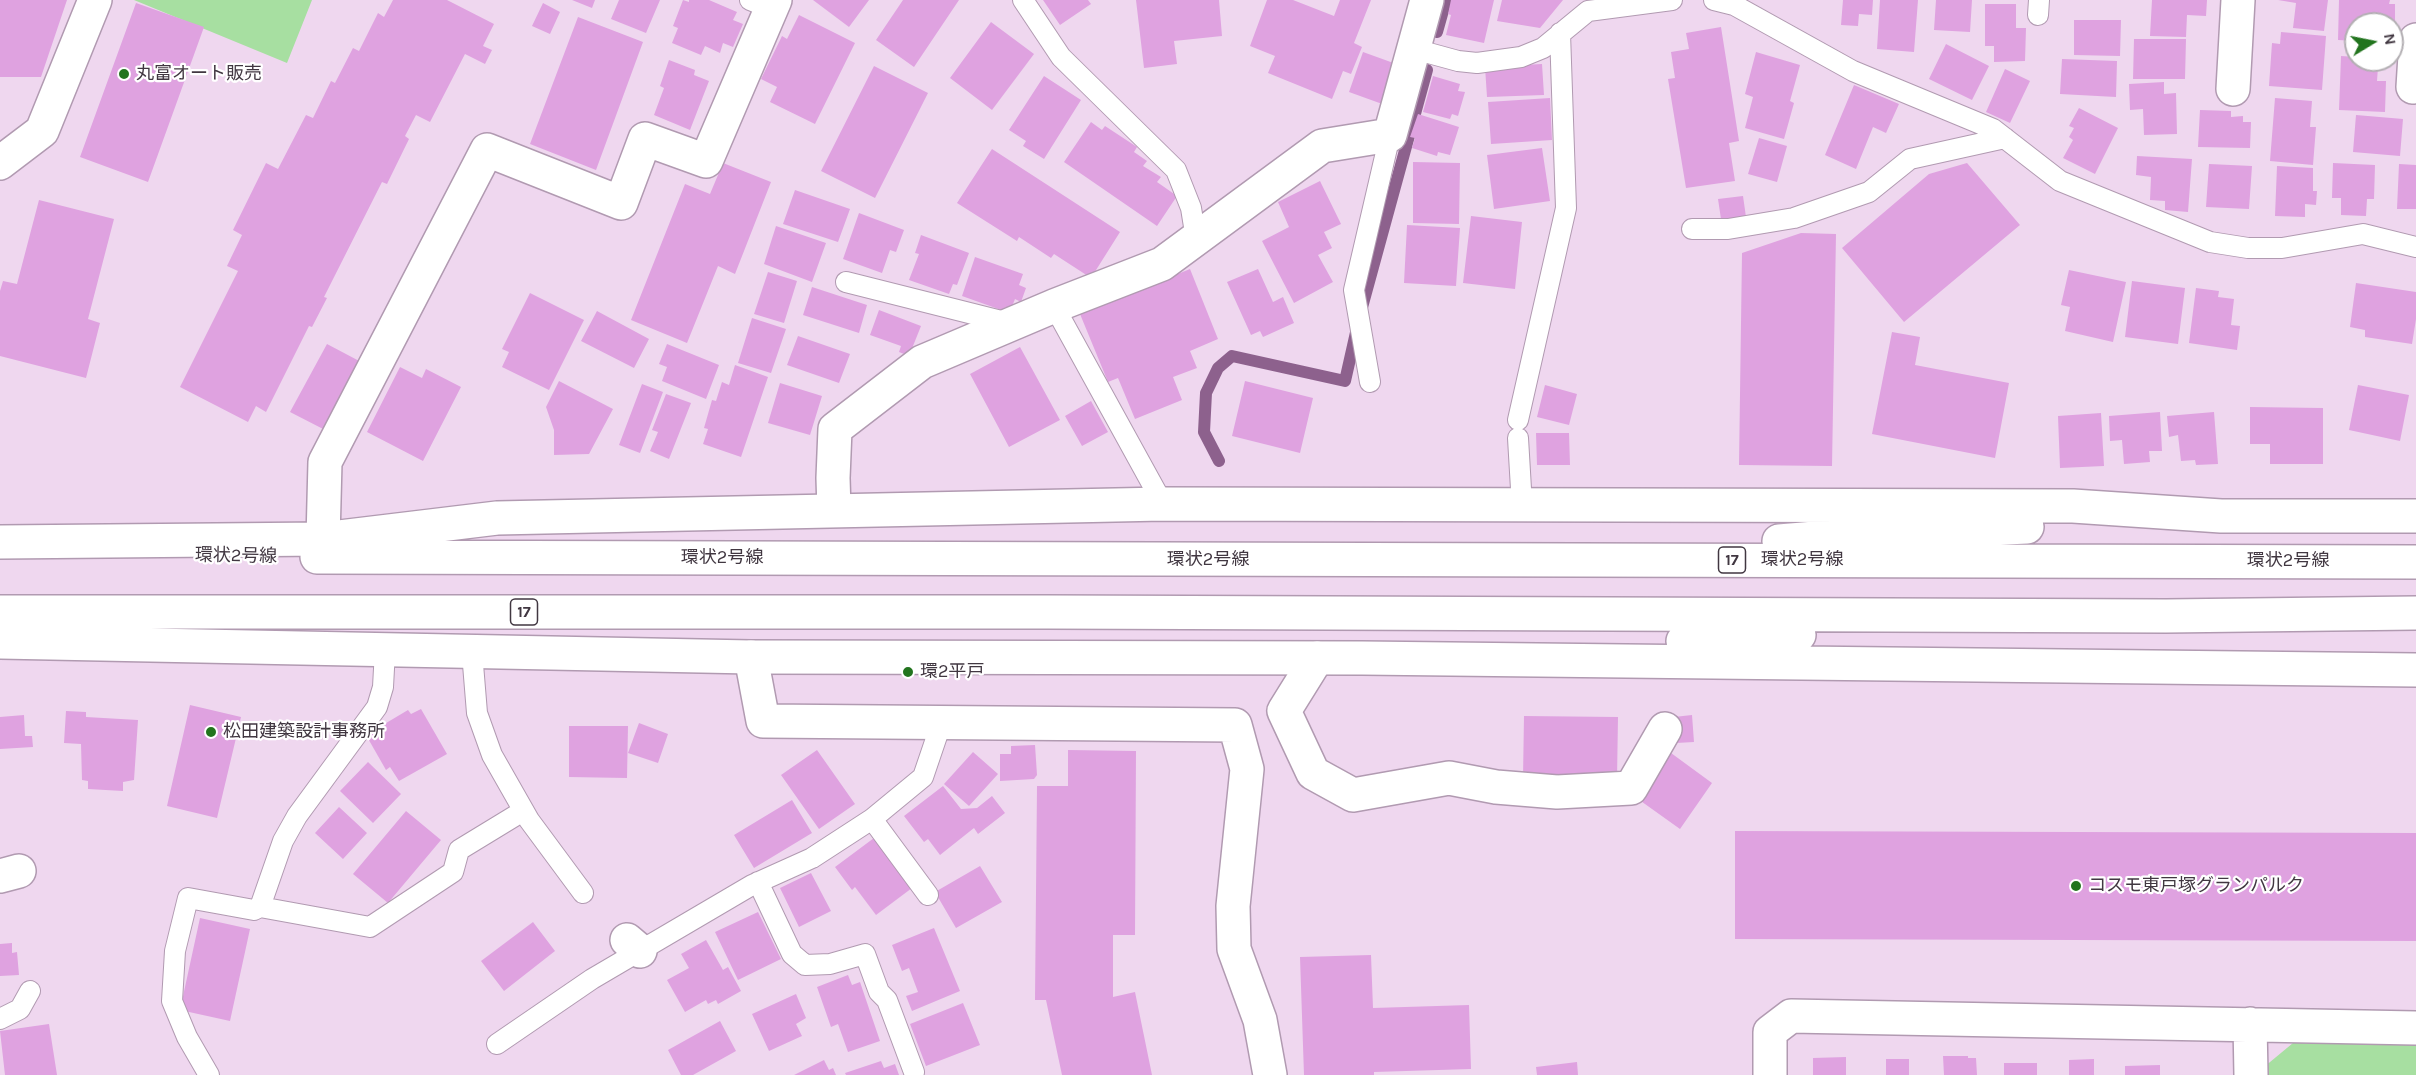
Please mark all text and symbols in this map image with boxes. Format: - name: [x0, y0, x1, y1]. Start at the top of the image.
- north arrow: [2344, 12, 2404, 72]
- text: N: [2380, 32, 2401, 46]
- place label: 丸富オート販売: [136, 63, 262, 85]
- marker: 丸富オート販売: [117, 67, 131, 81]
- street label: 環状2号線: [195, 544, 277, 568]
- street label: 環状2号線: [681, 547, 763, 569]
- road number: 17: [1718, 547, 1746, 573]
- street label: 環状2号線: [1167, 549, 1249, 571]
- street label: 環状2号線: [1761, 549, 1843, 571]
- street label: 環状2号線: [2247, 550, 2329, 572]
- road number: 17: [510, 599, 538, 625]
- place label: 環2平戸: [920, 661, 984, 683]
- marker: 環2平戸: [901, 665, 915, 679]
- place label: 松田建築設計事務所: [223, 721, 385, 743]
- marker: 松田建築設計事務所: [204, 725, 218, 739]
- place label: コスモ東戸塚グランパルク: [2088, 875, 2304, 897]
- marker: コスモ東戸塚グランパルク: [2069, 879, 2083, 893]

